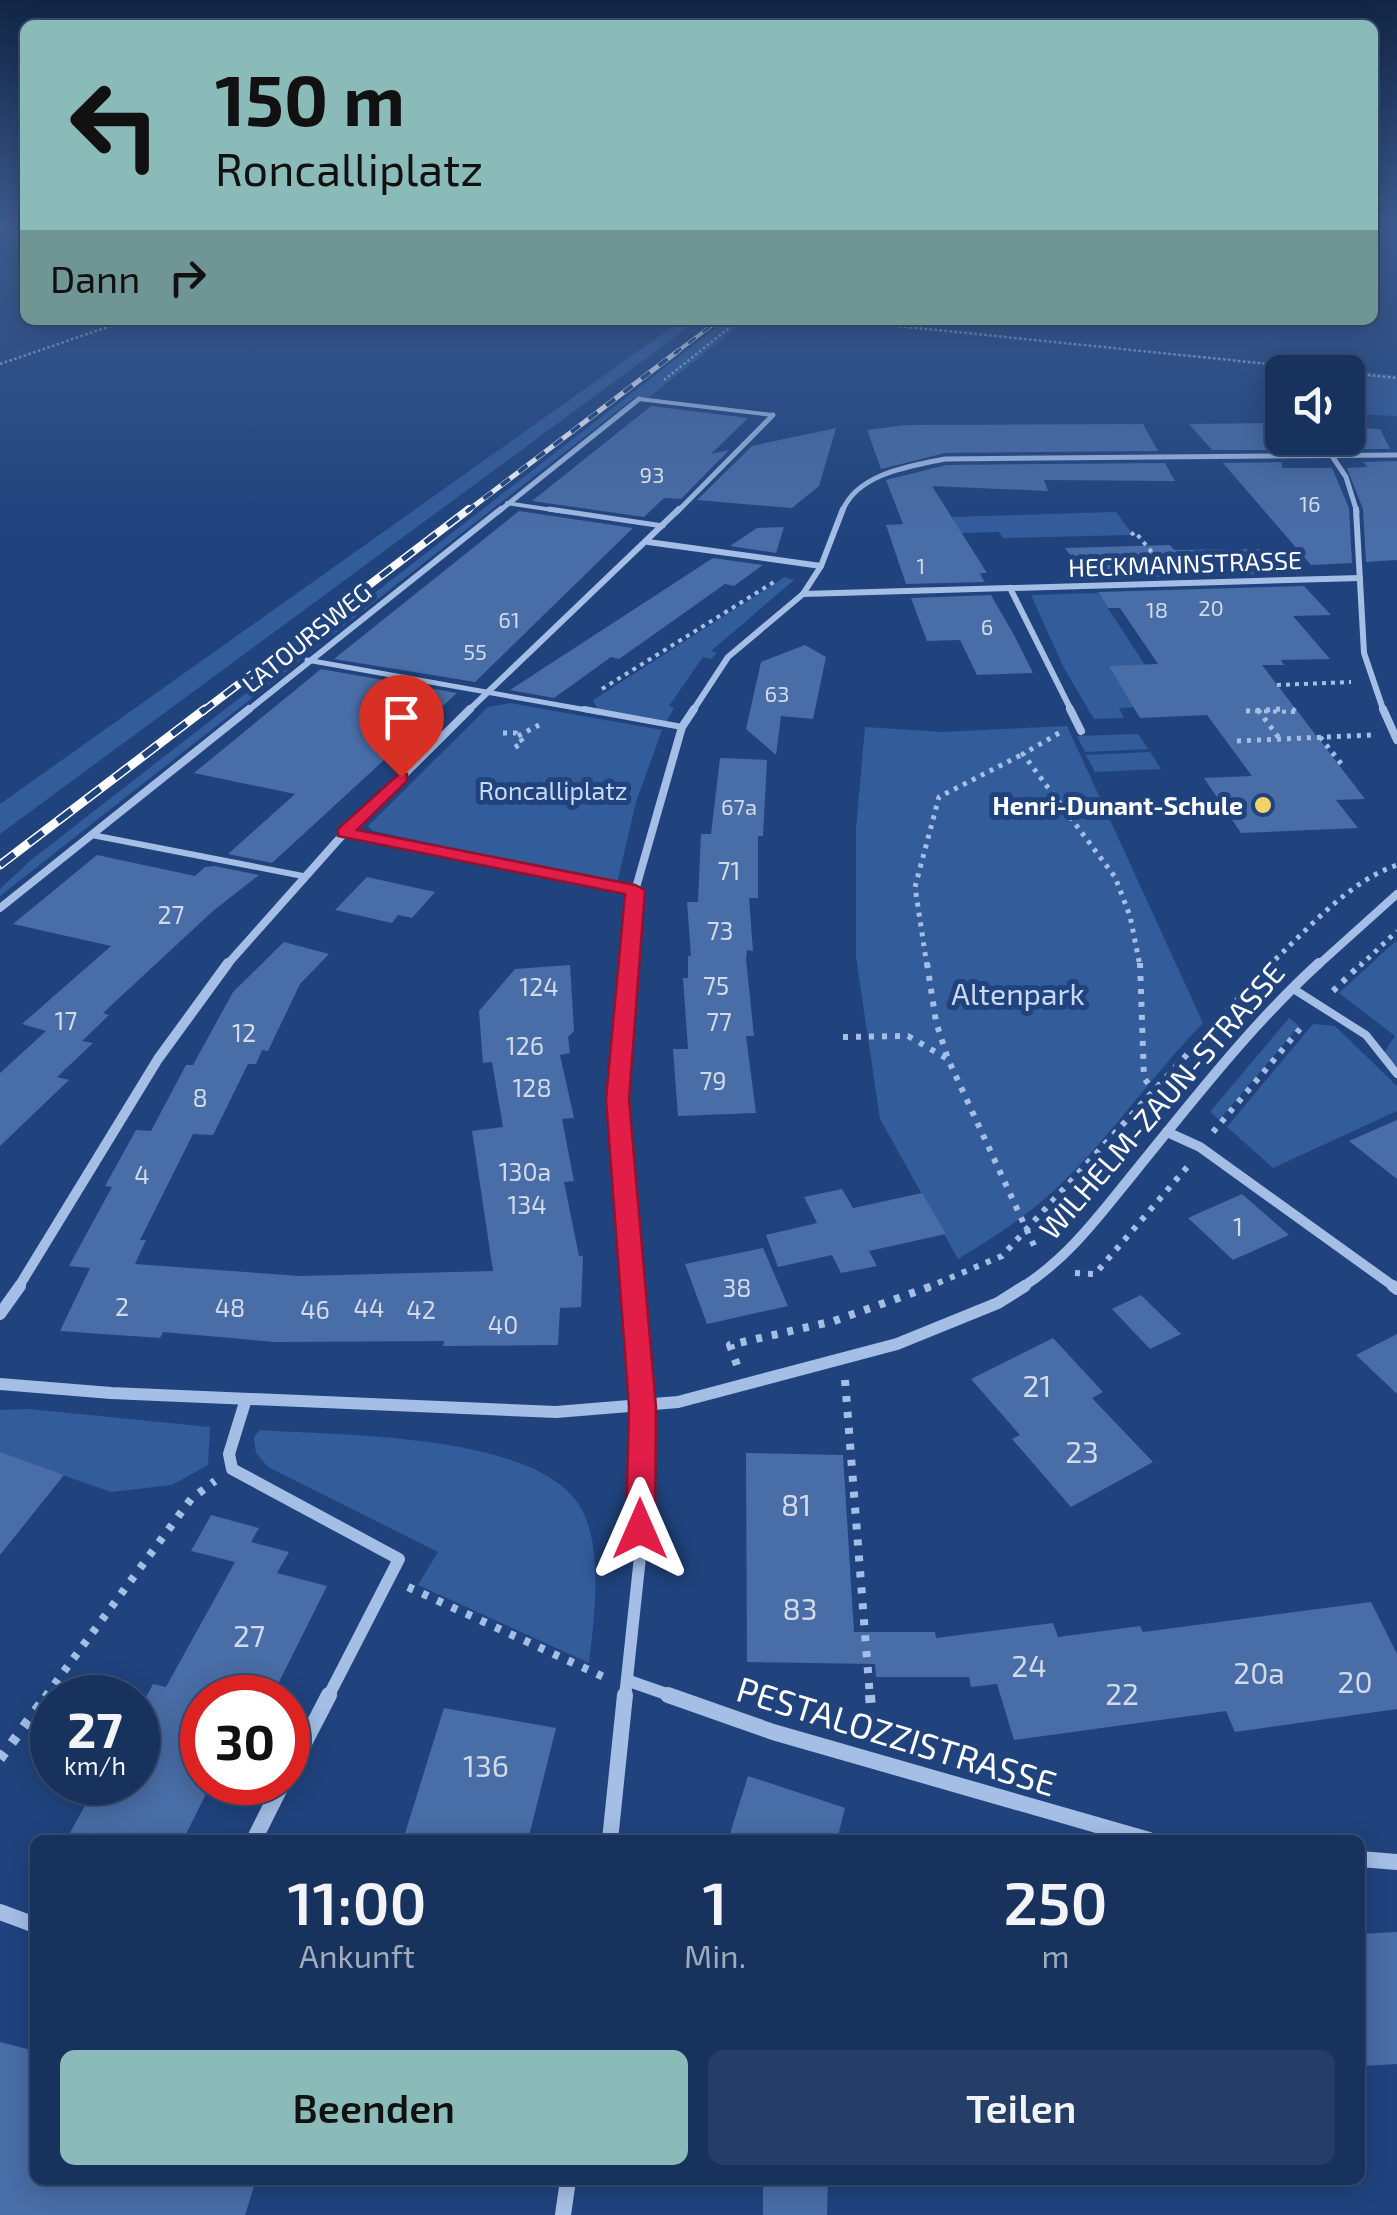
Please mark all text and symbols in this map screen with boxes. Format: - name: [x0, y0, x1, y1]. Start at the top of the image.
- text: 150 m: [215, 56, 405, 140]
- icon: left: [50, 60, 180, 190]
- text: Roncalliplatz: [215, 141, 483, 195]
- icon: right: [160, 250, 215, 305]
- text: Dann: [50, 255, 140, 301]
- map controls: [1265, 355, 1365, 455]
- button: sound: [1265, 355, 1365, 455]
- house number: 93: [640, 461, 664, 487]
- house number: 16: [1299, 490, 1321, 516]
- street label: HECKMANNSTRASSE: [1068, 544, 1302, 582]
- house number: 1: [917, 552, 925, 578]
- street label: LATOURSWEG: [235, 576, 377, 698]
- house number: 20: [1198, 594, 1224, 620]
- house number: 18: [1146, 596, 1168, 622]
- house number: 61: [498, 606, 520, 632]
- house number: 6: [981, 613, 993, 639]
- house number: 55: [463, 638, 487, 664]
- pin: [359, 675, 444, 778]
- house number: 63: [765, 680, 789, 706]
- icon: arrive: [374, 690, 429, 745]
- park label: Roncalliplatz: [479, 775, 627, 805]
- place label: Henri-Dunant-Schule: [993, 790, 1243, 820]
- house number: 67a: [721, 793, 757, 819]
- marker: Henri-Dunant-Schule: [1252, 794, 1274, 816]
- house number: 71: [718, 855, 740, 885]
- house number: 27: [158, 899, 185, 929]
- house number: 73: [707, 915, 733, 945]
- street label: WILHELM-ZAUN-STRASSE: [1031, 954, 1291, 1246]
- house number: 75: [703, 970, 729, 1000]
- house number: 124: [519, 971, 559, 1001]
- park label: Altenpark: [951, 975, 1085, 1011]
- house number: 17: [55, 1005, 78, 1035]
- house number: 77: [706, 1006, 732, 1036]
- house number: 12: [232, 1017, 256, 1047]
- house number: 126: [506, 1030, 544, 1060]
- house number: 79: [699, 1065, 727, 1095]
- house number: 128: [512, 1072, 552, 1102]
- house number: 8: [192, 1082, 208, 1112]
- house number: 130a: [499, 1156, 551, 1186]
- house number: 4: [134, 1159, 150, 1189]
- house number: 134: [507, 1189, 547, 1219]
- house number: 1: [1233, 1211, 1243, 1241]
- house number: 38: [722, 1272, 752, 1302]
- house number: 2: [115, 1291, 129, 1321]
- house number: 48: [215, 1292, 245, 1322]
- house number: 44: [354, 1292, 384, 1322]
- house number: 46: [300, 1294, 330, 1324]
- house number: 42: [406, 1294, 436, 1324]
- house number: 40: [488, 1309, 518, 1339]
- house number: 21: [1023, 1367, 1051, 1403]
- house number: 23: [1065, 1433, 1099, 1469]
- position arrow: [588, 1477, 692, 1581]
- house number: 81: [781, 1486, 811, 1522]
- house number: 83: [783, 1590, 817, 1626]
- house number: 27: [233, 1617, 265, 1653]
- house number: 24: [1011, 1647, 1047, 1683]
- house number: 20a: [1233, 1654, 1285, 1690]
- house number: 20: [1338, 1663, 1372, 1699]
- street label: PESTALOZZISTRASSE: [732, 1666, 1062, 1804]
- speed limit sign: 30: [180, 1675, 310, 1805]
- house number: 22: [1105, 1675, 1139, 1711]
- text: 27: [67, 1698, 123, 1758]
- house number: 136: [463, 1747, 509, 1783]
- text: km/h: [64, 1750, 126, 1780]
- text: 11:00: [287, 1865, 427, 1937]
- text: 1: [702, 1865, 728, 1937]
- text: 250: [1003, 1865, 1108, 1937]
- text: Ankunft: [299, 1936, 415, 1974]
- text: Min.: [684, 1936, 746, 1974]
- text: m: [1041, 1936, 1070, 1974]
- button: Beenden: [60, 2050, 688, 2165]
- button: Teilen: [708, 2050, 1335, 2165]

